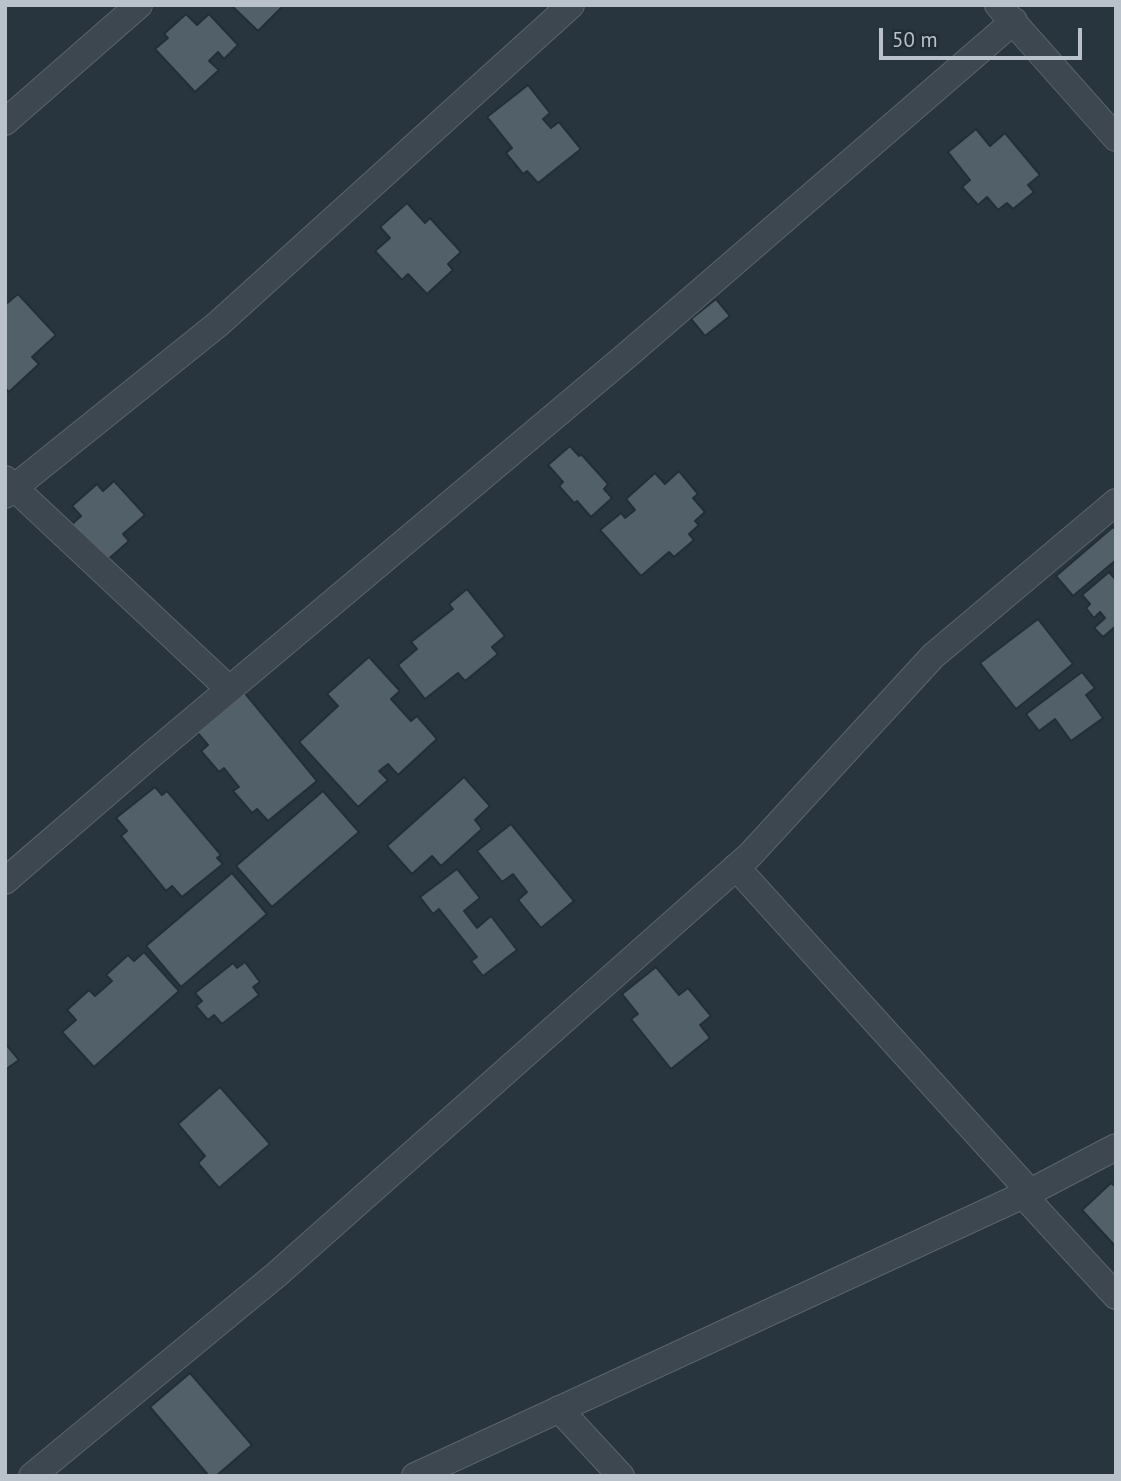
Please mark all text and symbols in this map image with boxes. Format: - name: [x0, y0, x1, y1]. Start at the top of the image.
- scale bar: [883, 14, 1086, 58]
- text: 50 m: [892, 26, 938, 53]

